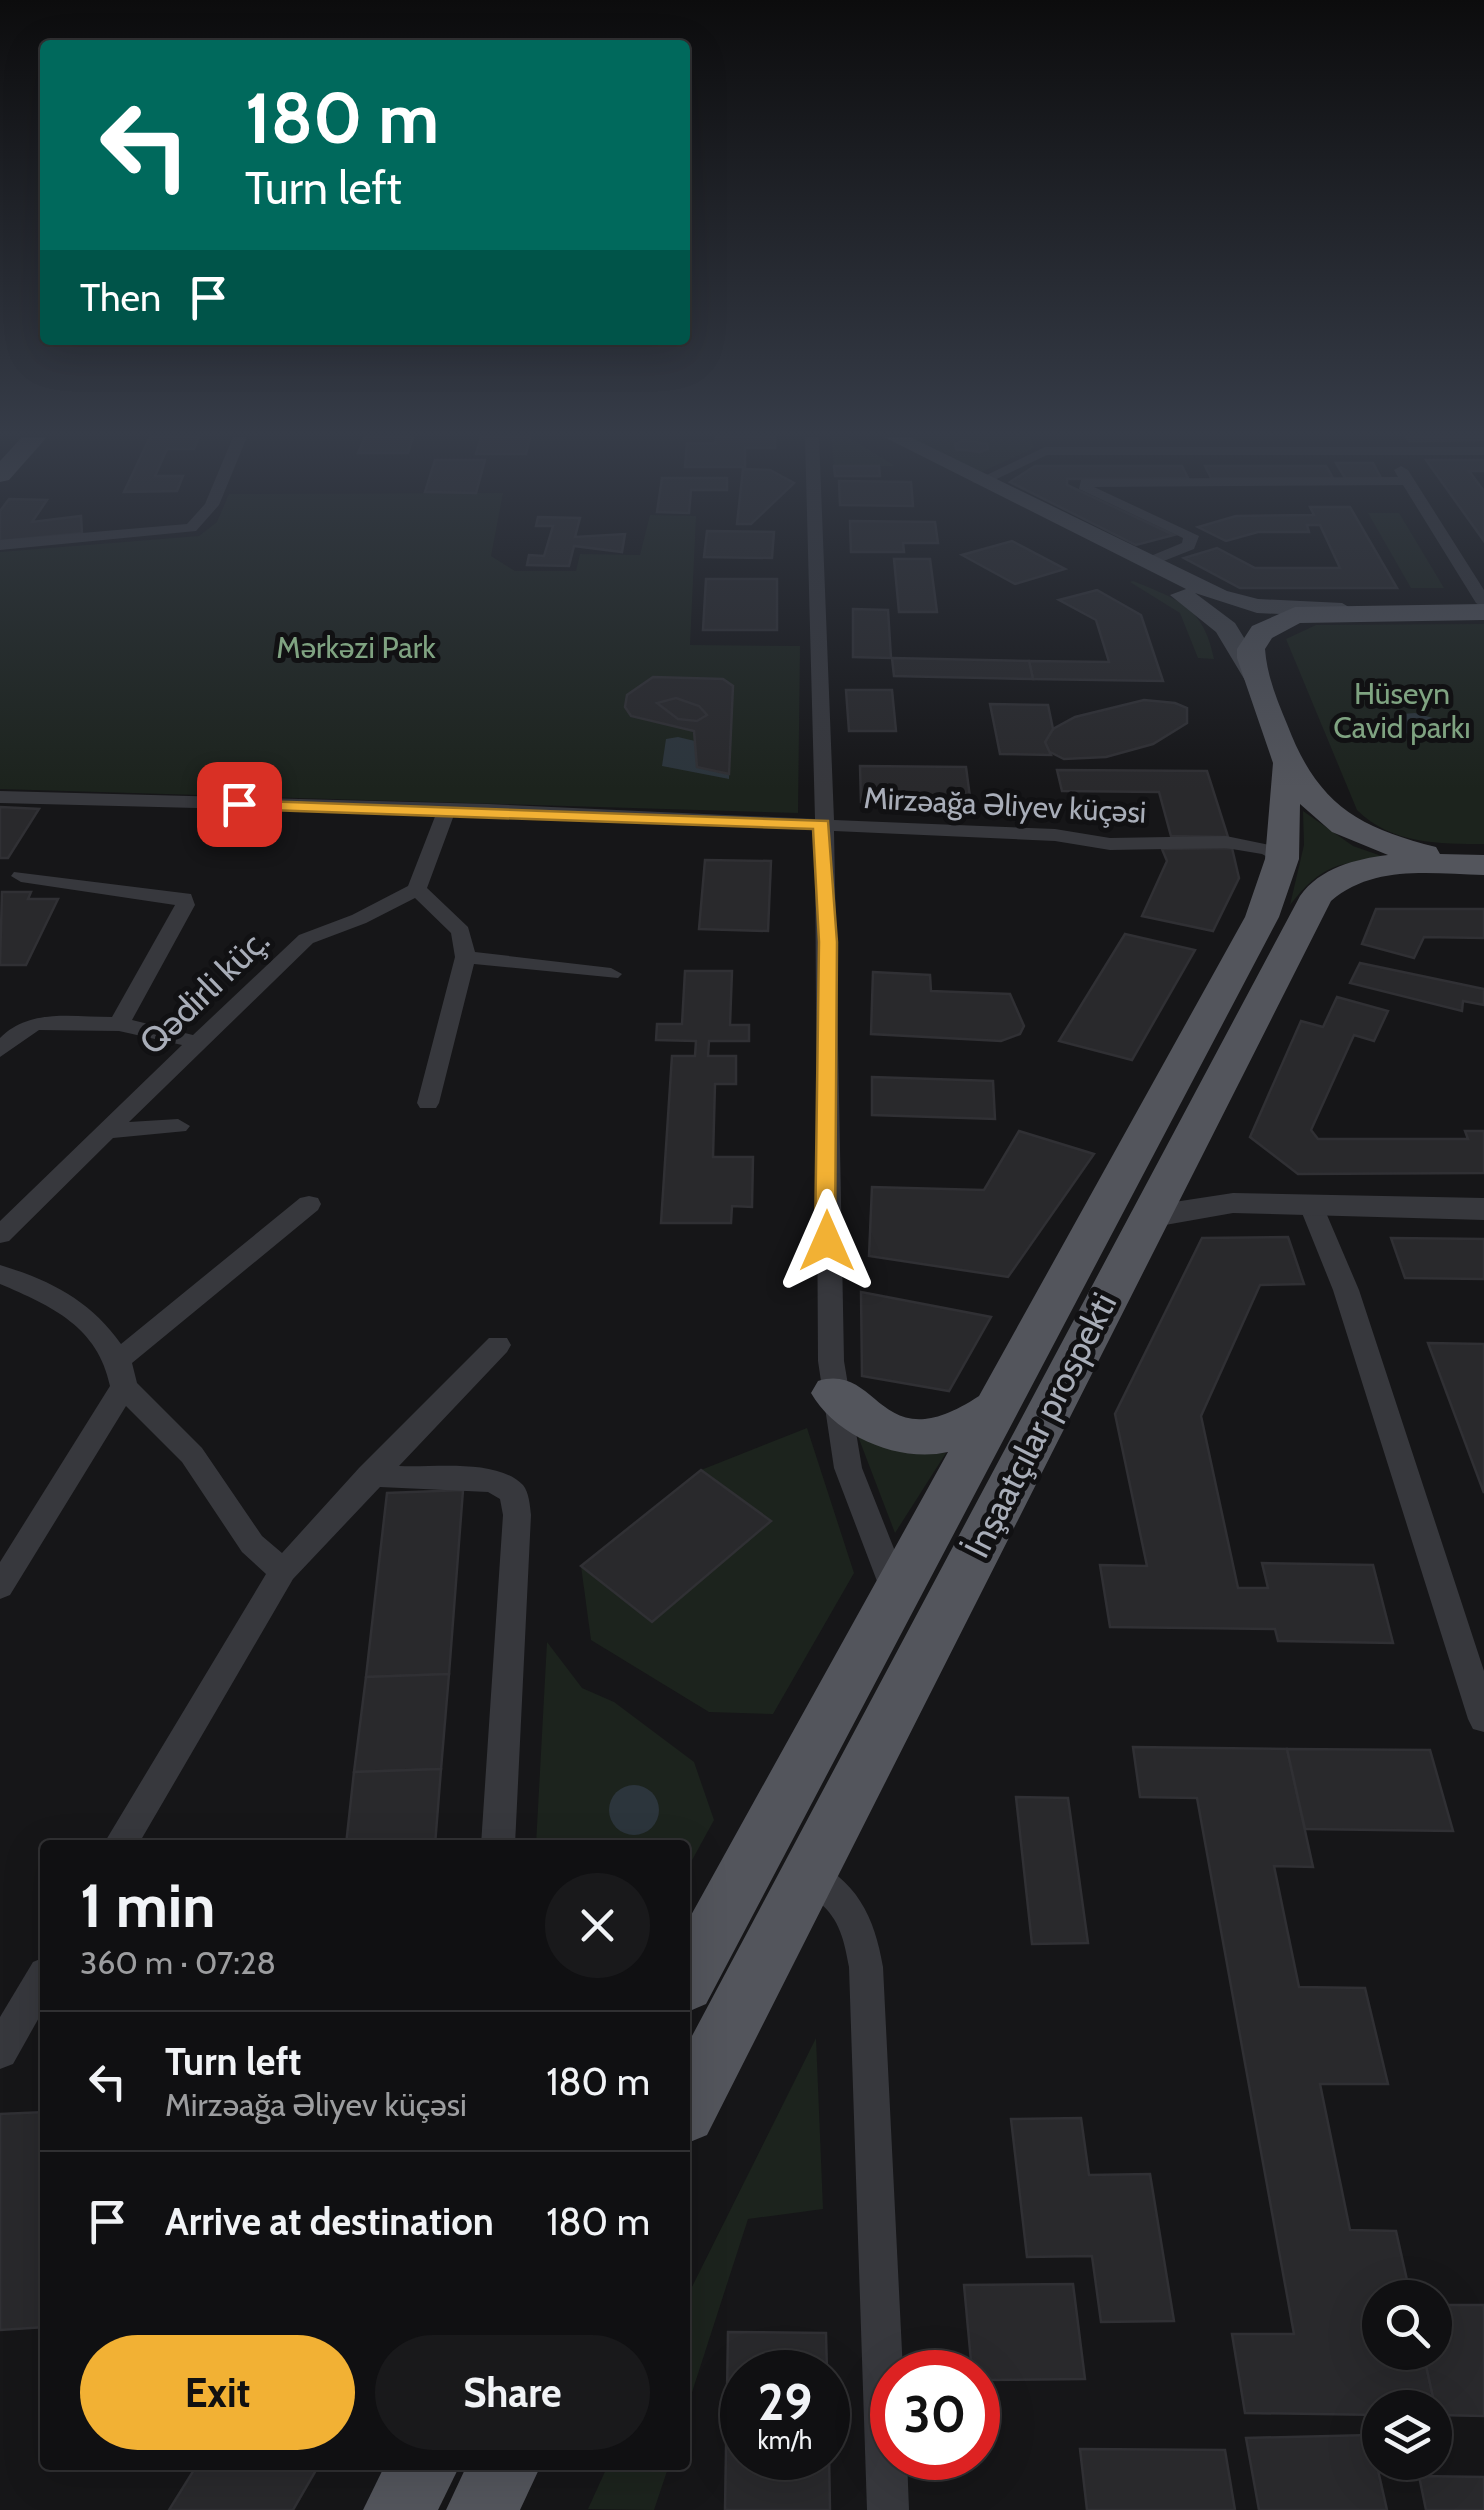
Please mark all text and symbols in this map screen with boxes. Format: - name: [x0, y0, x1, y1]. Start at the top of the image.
- text: 180 m: [245, 75, 439, 161]
- icon: left: [80, 80, 210, 210]
- text: Turn left: [245, 161, 402, 215]
- icon: arrive: [181, 270, 236, 325]
- text: Then: [80, 274, 161, 321]
- park label: Mərkəzi Park: [276, 629, 436, 666]
- park label: Hüseyn Cavid parkı: [1333, 675, 1471, 746]
- pin: [197, 762, 282, 847]
- icon: arrive: [212, 777, 267, 832]
- street label: Mirzəağa Əliyev küçəsi: [863, 779, 1147, 831]
- street label: Qədirli küç.: [130, 919, 278, 1063]
- position arrow: [775, 1189, 879, 1293]
- street label: İnşaatçılar prospekti: [955, 1285, 1125, 1565]
- text: 1 min: [80, 1869, 215, 1942]
- button: close: [545, 1873, 650, 1978]
- text: 360 m · 07:28: [80, 1943, 276, 1982]
- text: Turn left: [165, 2038, 301, 2085]
- icon: left: [80, 2054, 135, 2109]
- text: 180 m: [546, 2058, 650, 2105]
- text: Mirzəağa Əliyev küçəsi: [165, 2085, 467, 2124]
- icon: arrive: [80, 2194, 135, 2249]
- text: Arrive at destination: [165, 2198, 494, 2245]
- text: 180 m: [546, 2198, 650, 2245]
- map controls: [1362, 2280, 1452, 2480]
- button: search: [1362, 2280, 1452, 2370]
- button: Exit: [80, 2335, 355, 2450]
- button: Share: [375, 2335, 650, 2450]
- speed limit sign: 30: [870, 2350, 1000, 2480]
- text: 29: [758, 2372, 812, 2433]
- button: layers: [1362, 2390, 1452, 2480]
- text: km/h: [758, 2425, 812, 2455]

